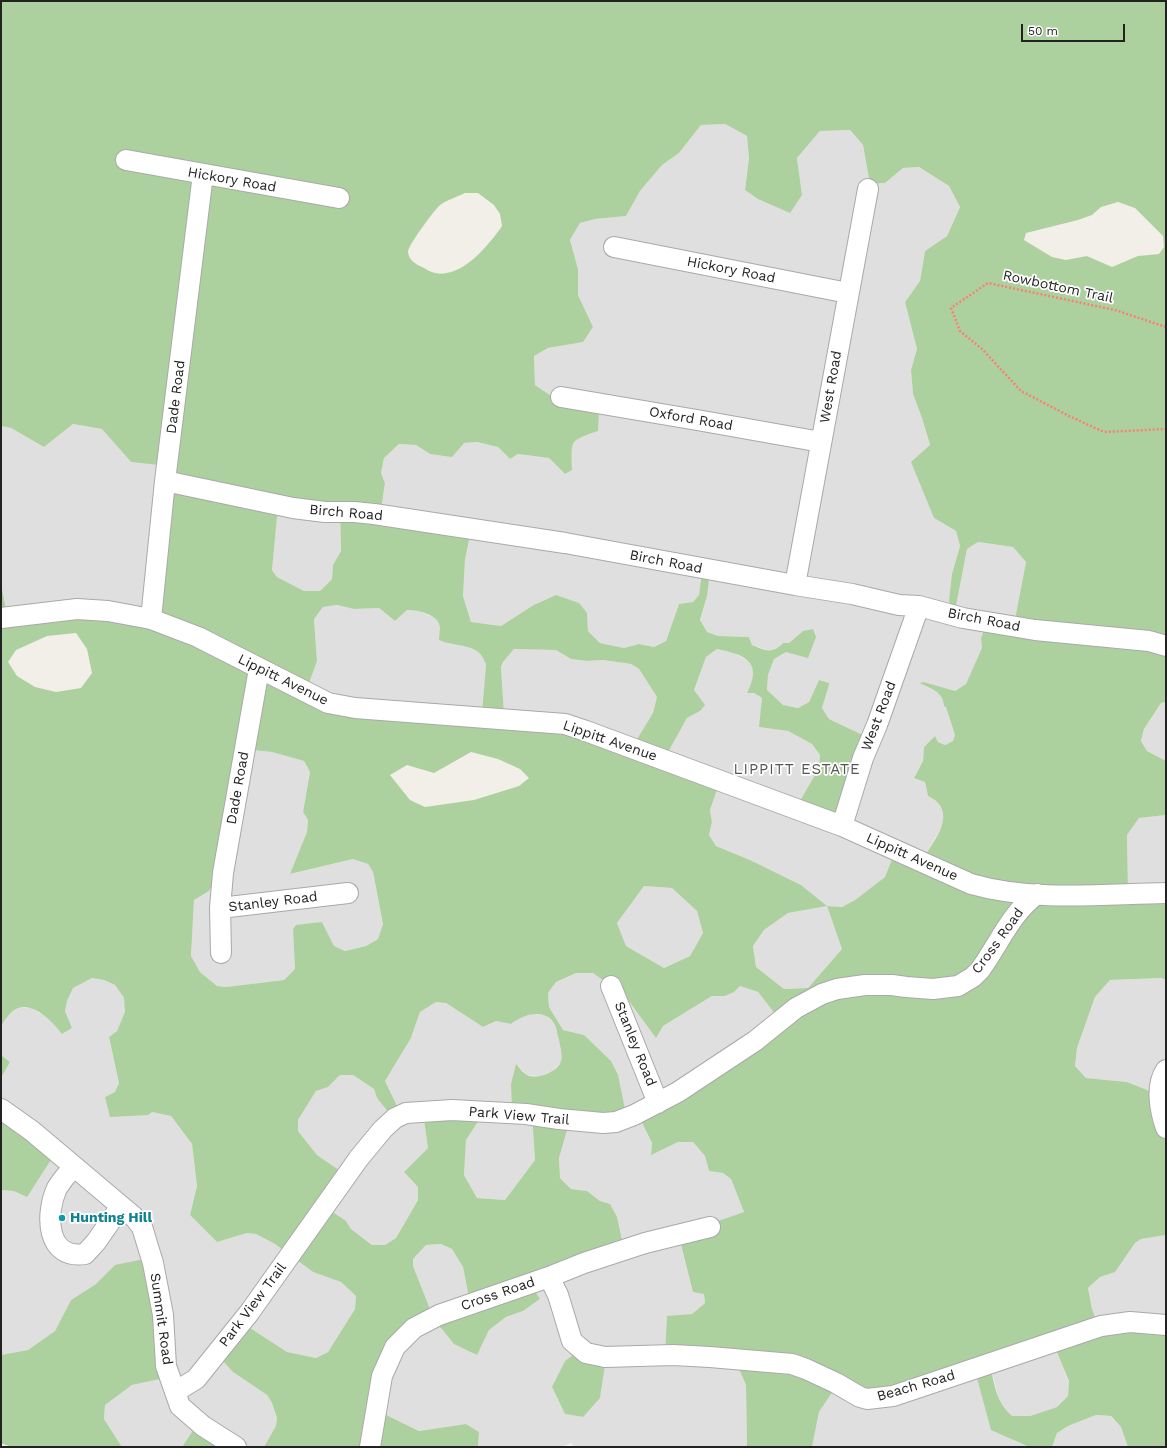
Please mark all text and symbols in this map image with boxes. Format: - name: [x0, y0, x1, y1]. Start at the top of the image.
- scale bar: [1023, 16, 1127, 42]
- text: 50 m: [1028, 24, 1058, 38]
- street label: Hickory Road: [186, 164, 278, 196]
- street label: Hickory Road: [685, 253, 777, 287]
- street label: Rowbottom Trail: [1001, 267, 1115, 307]
- street label: West Road: [816, 349, 846, 425]
- street label: Dade Road: [163, 359, 189, 435]
- street label: Oxford Road: [648, 403, 734, 435]
- street label: Birch Road: [309, 501, 383, 525]
- street label: Birch Road: [628, 547, 704, 577]
- street label: Birch Road: [946, 605, 1022, 635]
- street label: Lippitt Avenue: [235, 651, 331, 709]
- street label: West Road: [858, 679, 900, 753]
- street label: Lippitt Avenue: [561, 717, 659, 765]
- street label: Dade Road: [223, 750, 253, 826]
- district label: LIPPITT ESTATE: [733, 761, 861, 779]
- street label: Lippitt Avenue: [864, 829, 960, 885]
- street label: Stanley Road: [227, 888, 319, 916]
- street label: Cross Road: [969, 905, 1027, 977]
- street label: Stanley Road: [610, 999, 660, 1089]
- street label: Park View Trail: [468, 1103, 570, 1129]
- place label: Hunting Hill: [70, 1210, 152, 1226]
- marker: Hunting Hill: [57, 1213, 67, 1223]
- street label: Park View Trail: [216, 1260, 290, 1350]
- street label: Summit Road: [146, 1272, 176, 1366]
- street label: Cross Road: [459, 1273, 537, 1315]
- street label: Beach Road: [875, 1367, 957, 1405]

